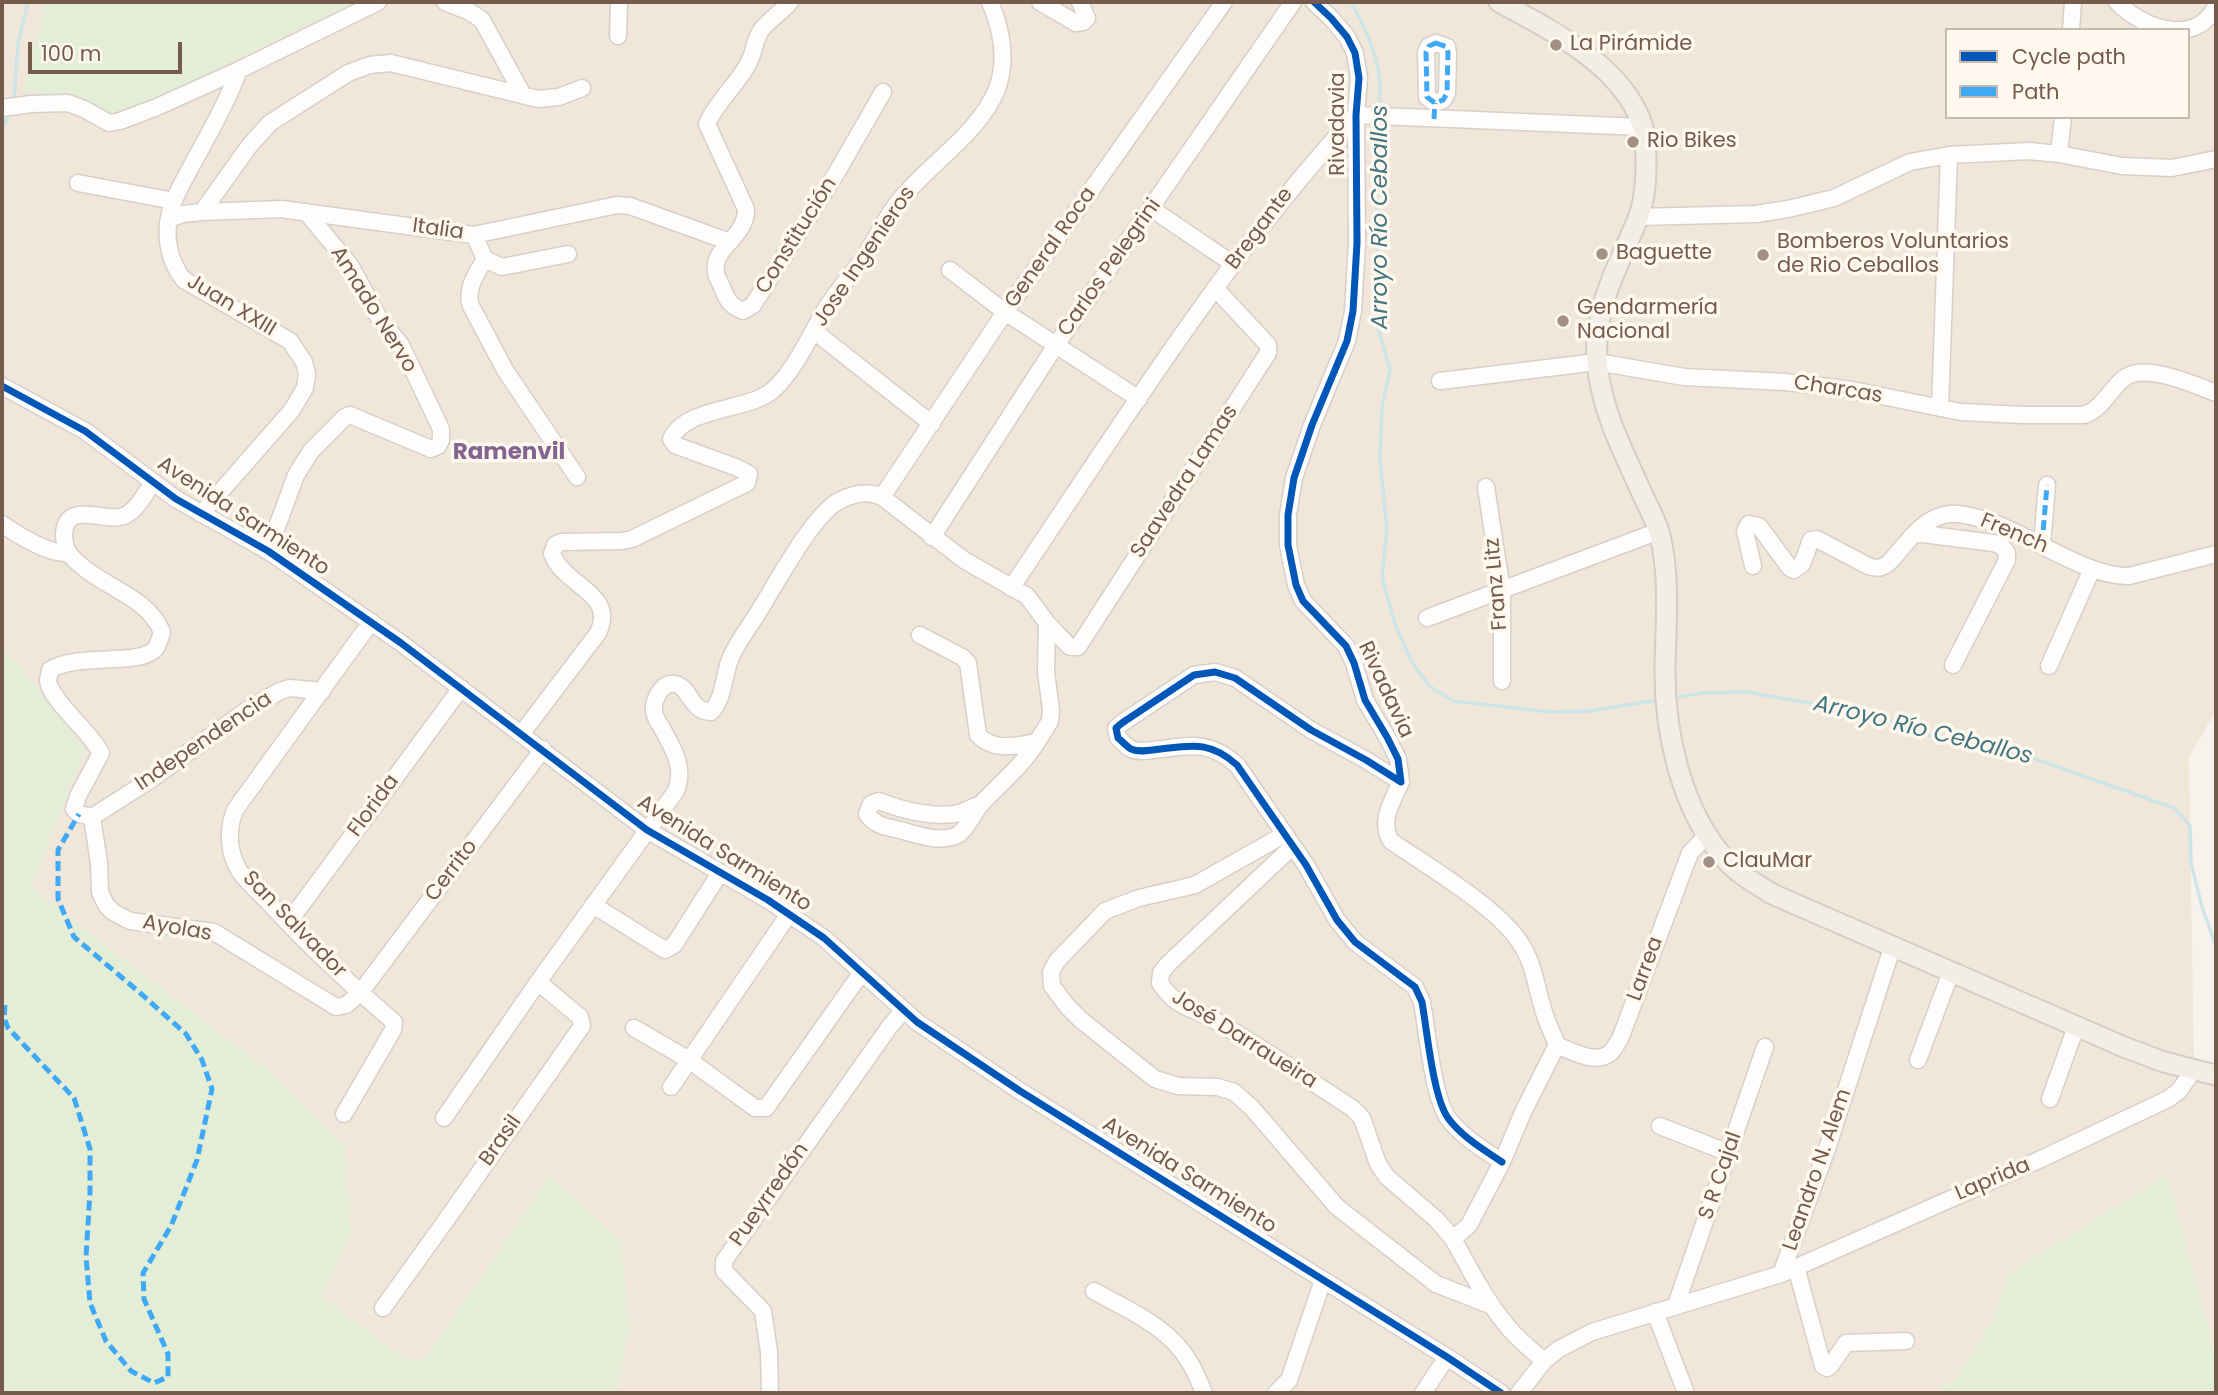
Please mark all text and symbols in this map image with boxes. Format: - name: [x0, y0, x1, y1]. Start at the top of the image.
- scale bar: [32, 28, 186, 72]
- legend: [1945, 28, 2190, 119]
- place label: La Pirámide: [1570, 32, 1692, 58]
- marker: La Pirámide: [1548, 37, 1564, 53]
- text: 100 m: [41, 39, 101, 68]
- text: Cycle path: [2012, 42, 2126, 71]
- street label: Rivadavia: [1326, 72, 1352, 176]
- text: Path: [2012, 77, 2059, 106]
- water label: Arroyo Río Ceballos: [1367, 105, 1395, 329]
- place label: Rio Bikes: [1647, 129, 1737, 155]
- marker: Rio Bikes: [1625, 134, 1641, 150]
- street label: Constitución: [751, 173, 843, 299]
- street label: Jose Ingenieros: [809, 182, 921, 332]
- street label: General Roca: [1000, 183, 1102, 313]
- street label: Bregante: [1221, 183, 1299, 275]
- street label: Carlos Pelegrini: [1053, 194, 1167, 342]
- street label: Italia: [411, 214, 465, 246]
- place label: Bomberos Voluntarios de Rio Ceballos: [1777, 230, 2009, 280]
- place label: Baguette: [1616, 241, 1712, 267]
- street label: Amado Nervo: [324, 242, 422, 378]
- marker: Baguette: [1594, 246, 1610, 262]
- marker: Bomberos Voluntarios de Rio Ceballos: [1755, 247, 1771, 263]
- street label: Juan XXIII: [182, 270, 280, 342]
- place label: Gendarmería Nacional: [1577, 296, 1718, 346]
- marker: Gendarmería Nacional: [1555, 313, 1571, 329]
- street label: Charcas: [1792, 371, 1884, 409]
- street label: Saavedra Lamas: [1126, 401, 1244, 563]
- district label: Ramenvil: [453, 439, 565, 467]
- street label: Avenida Sarmiento: [152, 452, 334, 582]
- street label: French: [1976, 509, 2052, 559]
- street label: Franz Litz: [1480, 537, 1514, 631]
- street label: Rivadavia: [1352, 638, 1418, 742]
- street label: Independencia: [131, 687, 277, 797]
- water label: Arroyo Río Ceballos: [1811, 690, 2035, 772]
- street label: Florida: [343, 770, 405, 842]
- street label: Avenida Sarmiento: [632, 790, 816, 918]
- street label: Cerrito: [421, 835, 483, 907]
- place label: ClauMar: [1723, 849, 1812, 875]
- marker: ClauMar: [1701, 854, 1717, 870]
- street label: San Salvador: [237, 866, 351, 984]
- street label: Ayolas: [140, 911, 214, 947]
- street label: Larrea: [1623, 934, 1669, 1004]
- street label: José Darraueira: [1167, 985, 1321, 1095]
- street label: Leandro N. Alem: [1778, 1086, 1858, 1254]
- street label: Brasil: [475, 1111, 527, 1171]
- street label: Avenida Sarmiento: [1097, 1112, 1281, 1240]
- street label: S R Cajal: [1694, 1129, 1748, 1223]
- street label: Pueyrredón: [725, 1139, 815, 1251]
- street label: Laprida: [1952, 1153, 2034, 1207]

